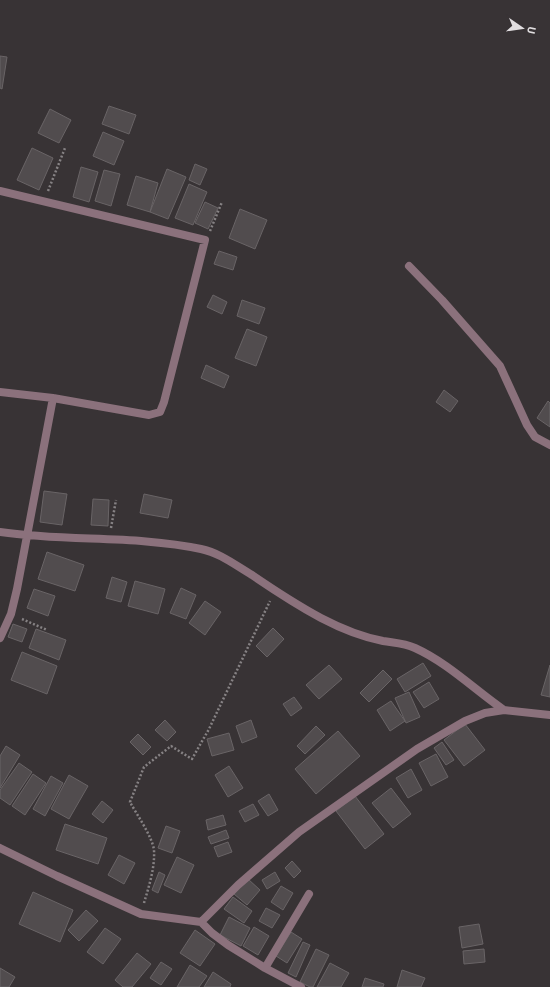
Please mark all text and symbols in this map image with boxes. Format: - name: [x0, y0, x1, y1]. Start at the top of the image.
- north arrow: [502, 8, 542, 48]
- text: U: [525, 26, 539, 35]

